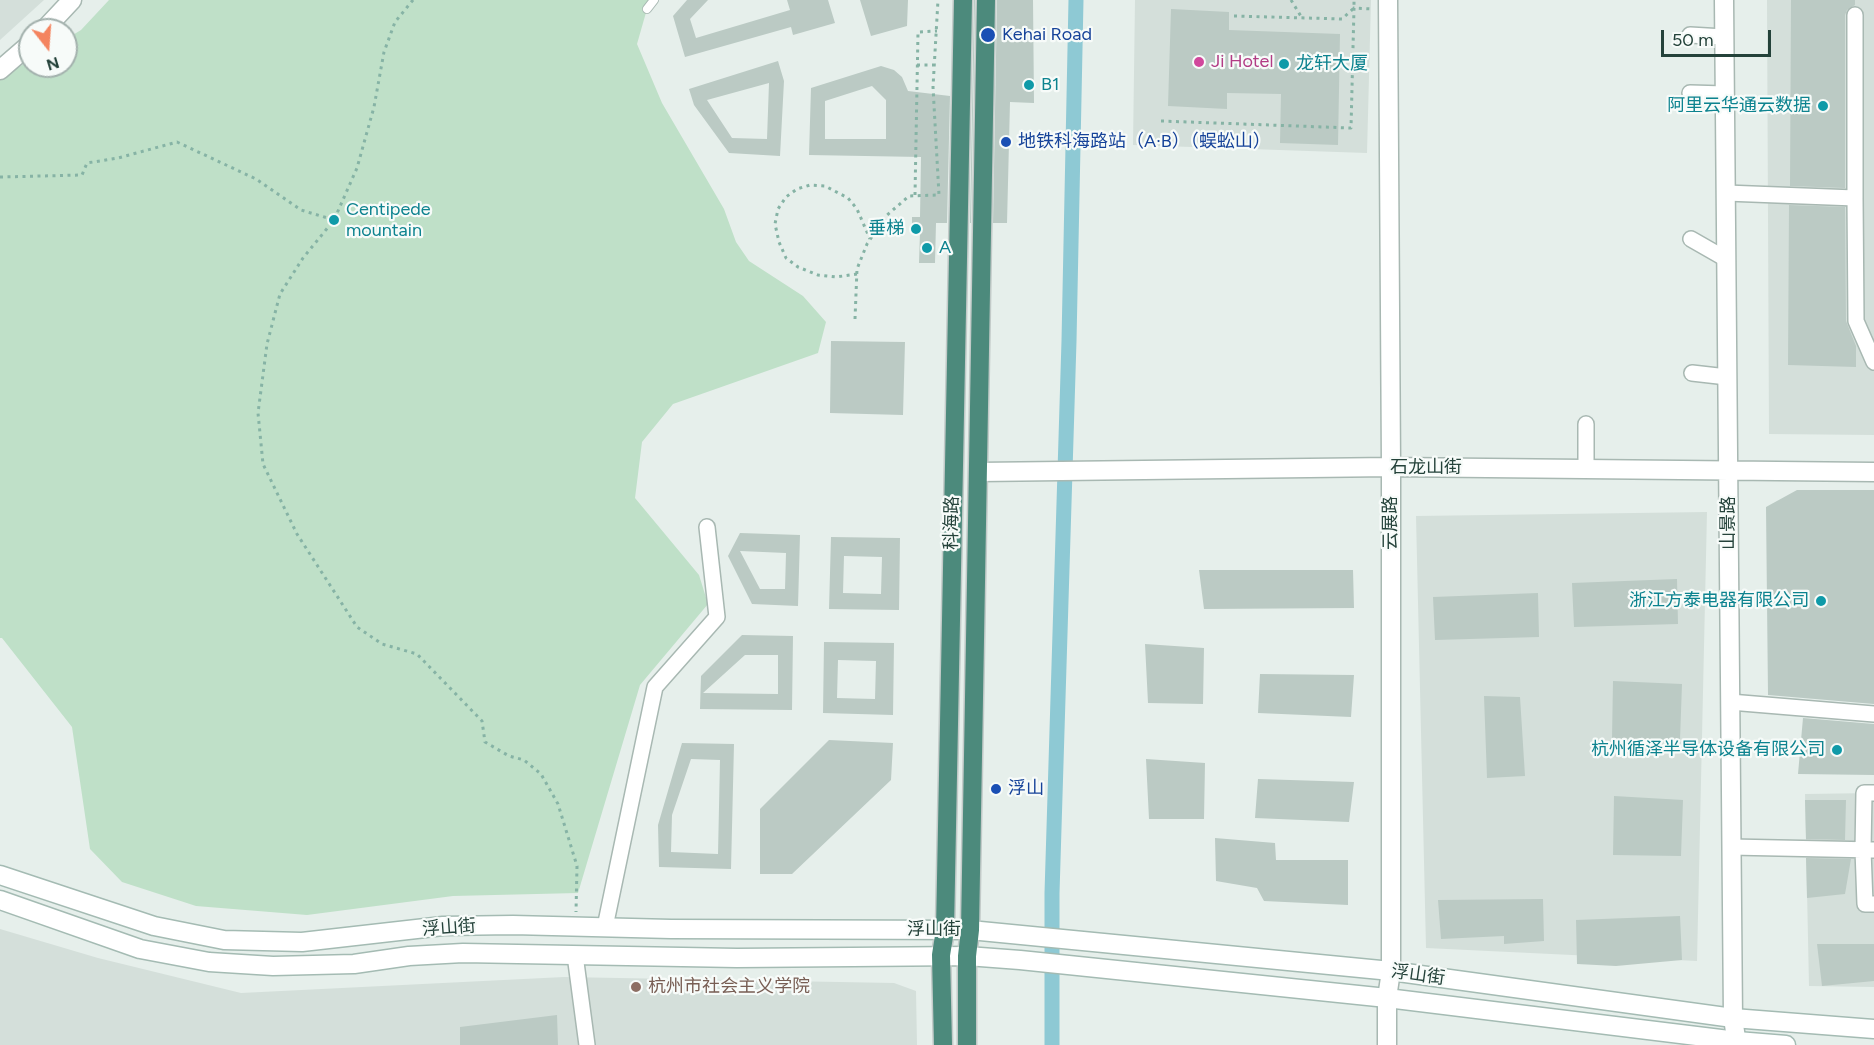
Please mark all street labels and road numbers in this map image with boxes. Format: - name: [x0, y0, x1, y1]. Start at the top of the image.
- street label: 石龙山街: [1390, 457, 1462, 479]
- street label: 科海路: [941, 496, 963, 550]
- street label: 云展路: [1380, 496, 1402, 550]
- street label: 山景路: [1718, 496, 1740, 550]
- street label: 浮山街: [421, 915, 477, 941]
- street label: 浮山街: [907, 919, 961, 941]
- street label: 浮山街: [1390, 961, 1446, 989]

